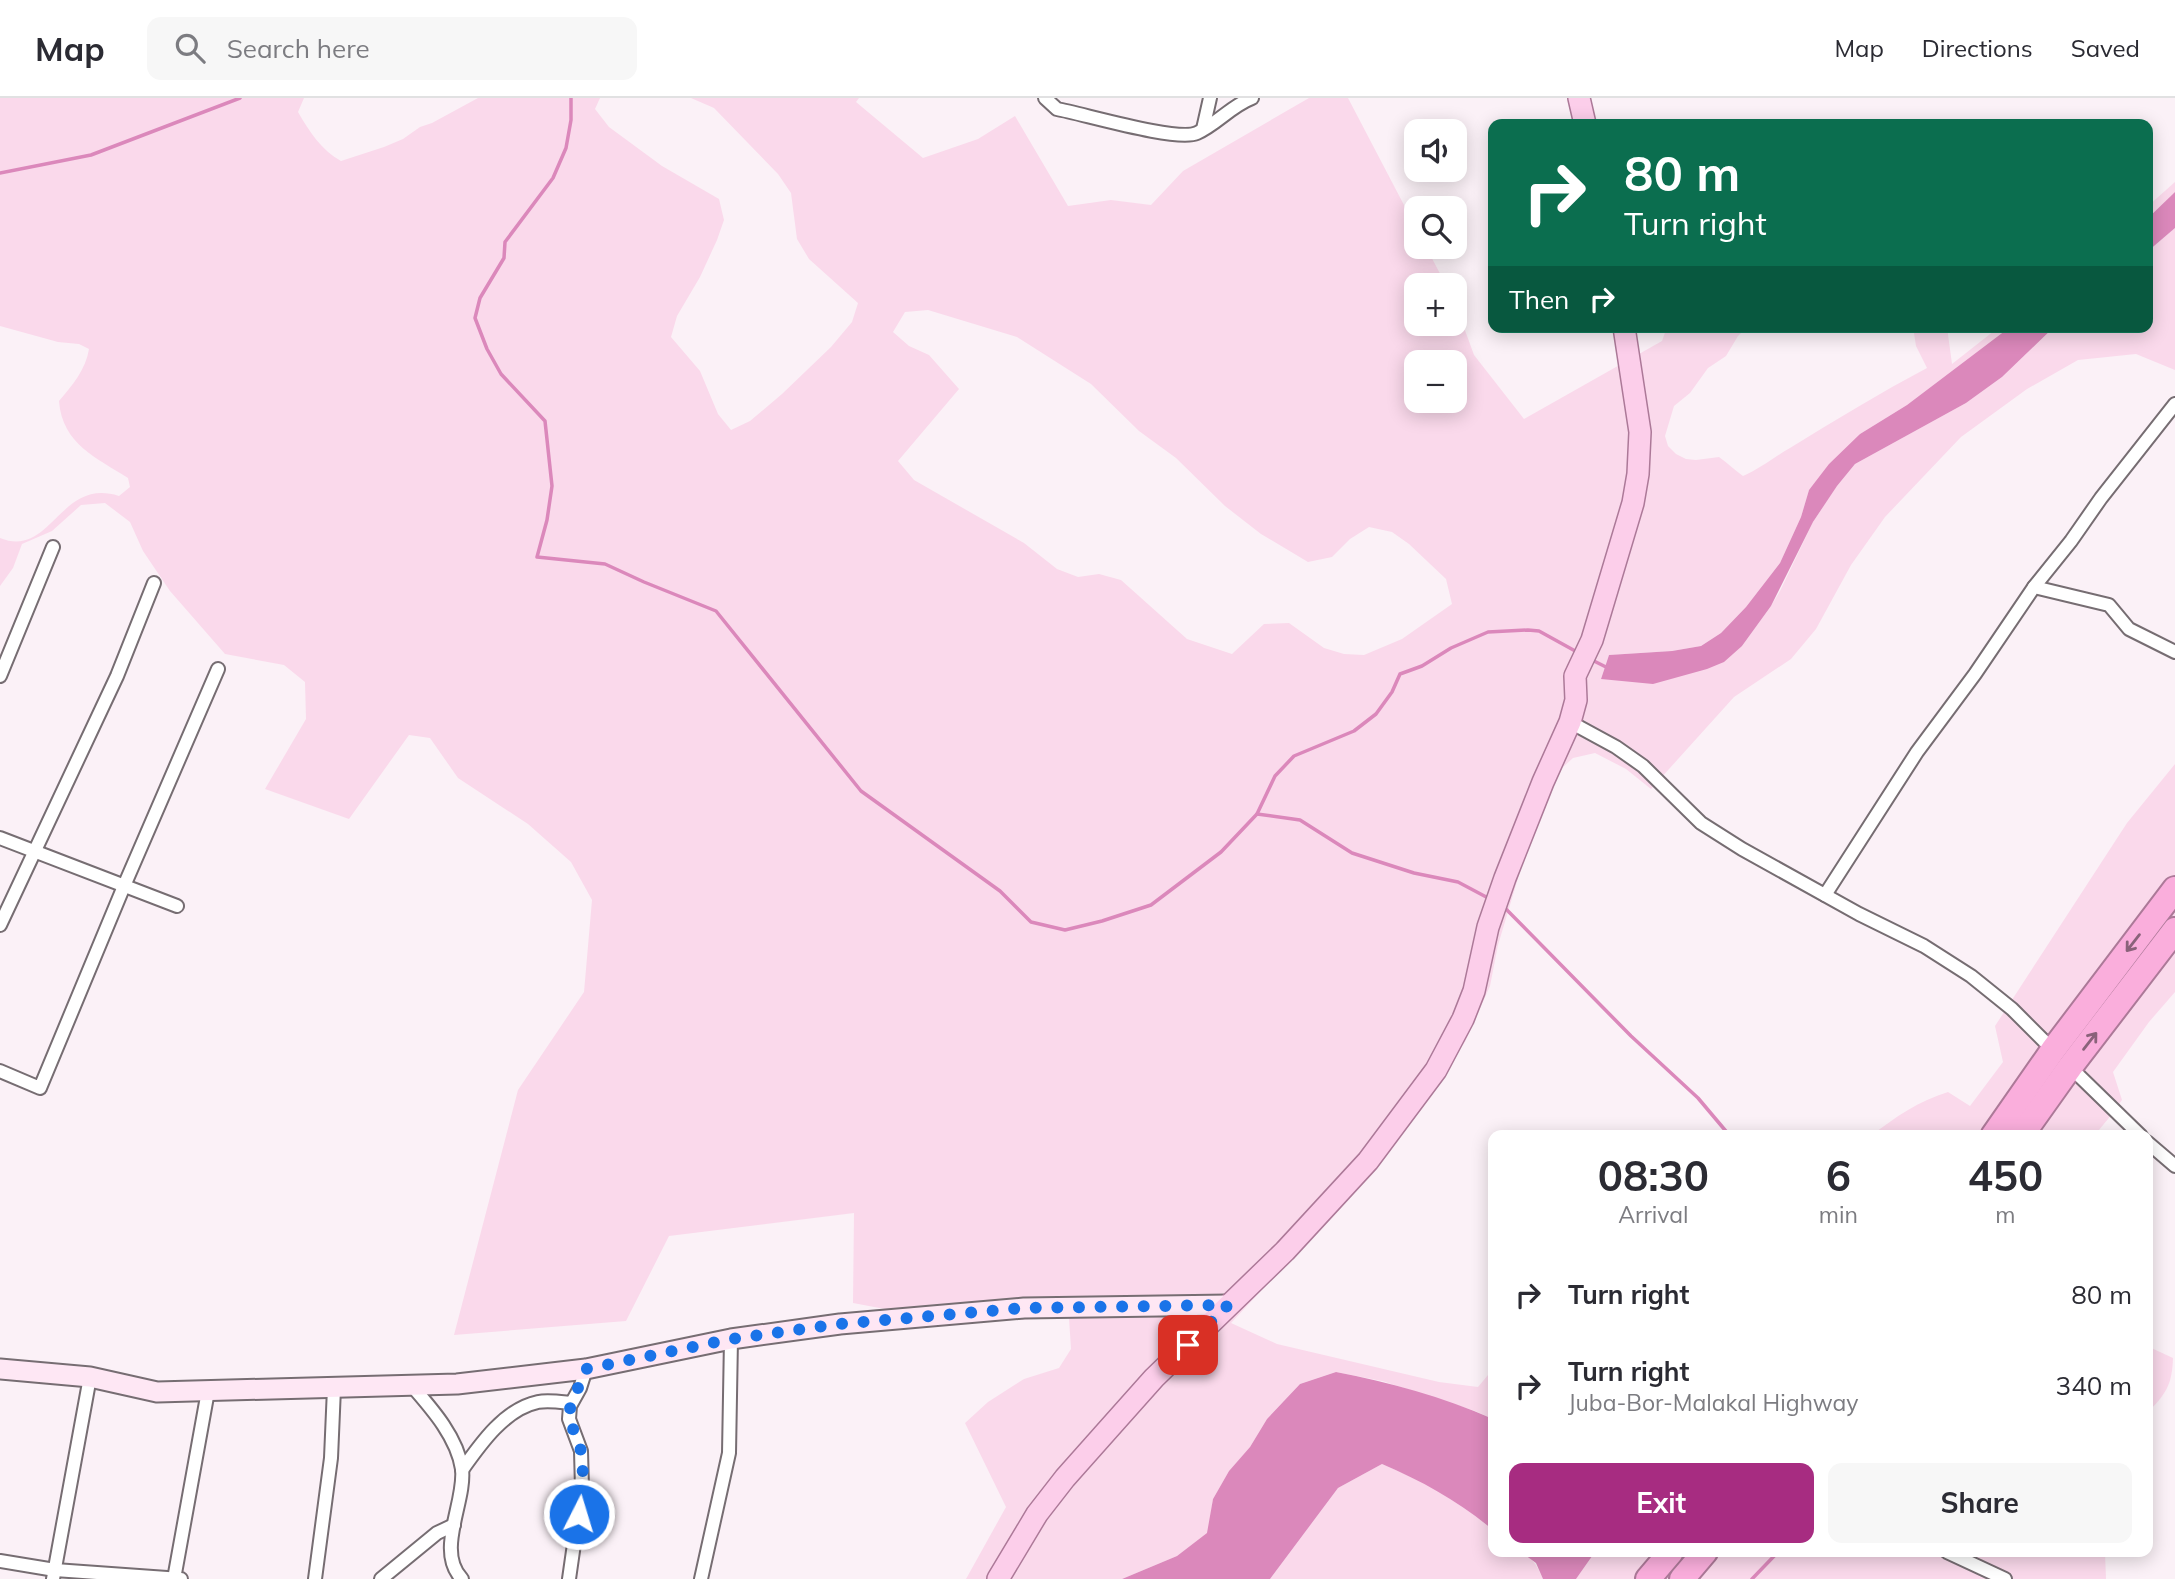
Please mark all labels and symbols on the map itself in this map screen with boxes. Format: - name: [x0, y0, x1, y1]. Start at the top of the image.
- one-way arrow: [2126, 933, 2141, 951]
- one-way arrow: [2082, 1031, 2097, 1050]
- pin: [1158, 1315, 1218, 1375]
- position arrow: [542, 1477, 616, 1551]

